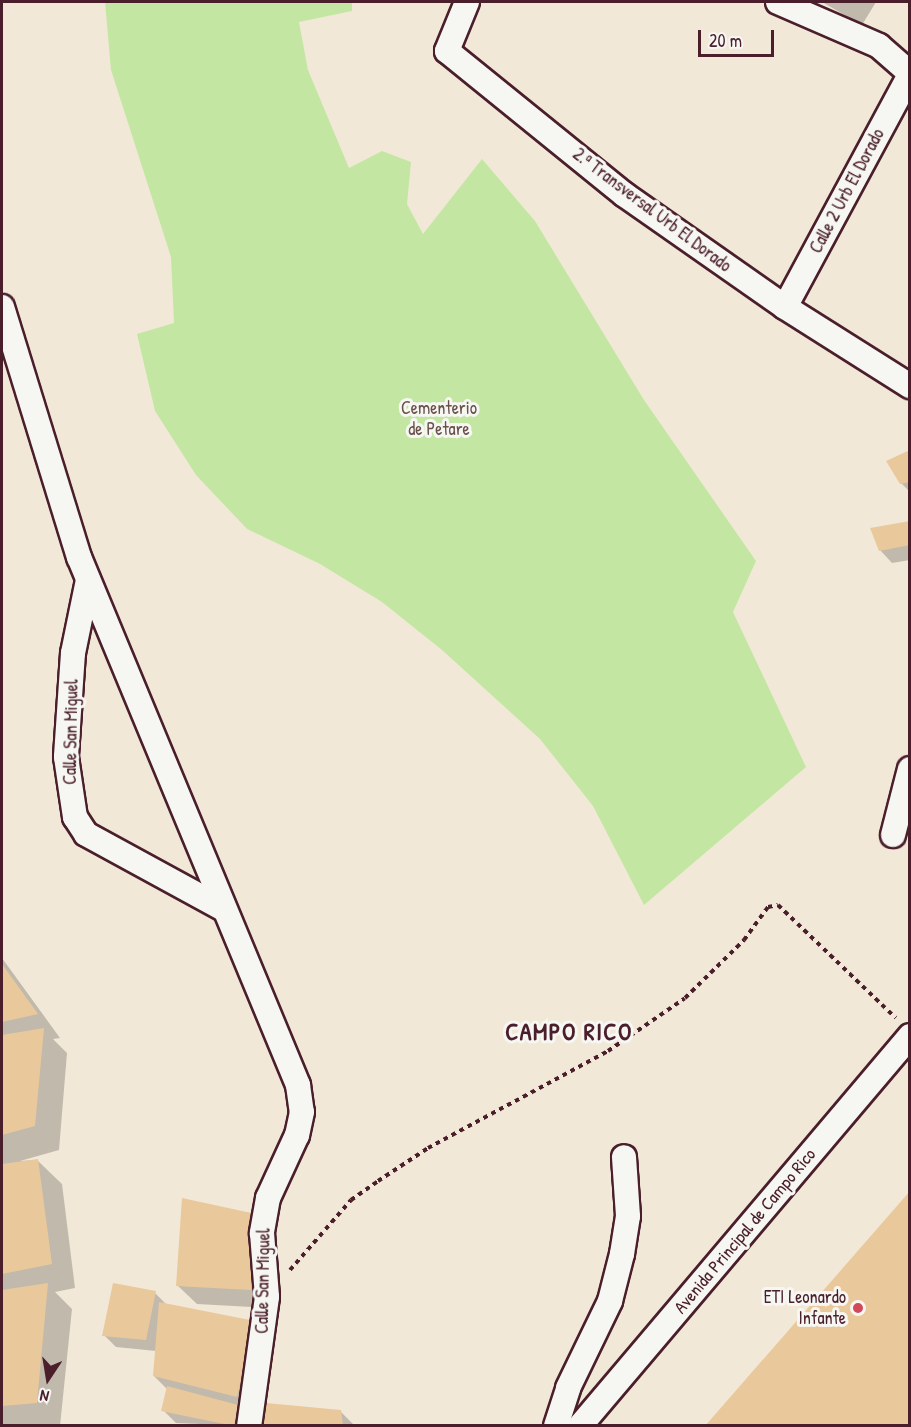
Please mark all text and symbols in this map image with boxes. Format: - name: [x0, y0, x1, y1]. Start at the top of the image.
- scale bar: [701, 18, 778, 56]
- text: 20 m: [709, 28, 742, 53]
- street label: Calle 2 Urb El Dorado: [805, 125, 889, 257]
- street label: 2.ª Transversal Urb El Dorado: [569, 143, 735, 277]
- park label: Cementerio de Petare: [401, 398, 477, 440]
- street label: Calle San Miguel: [59, 679, 83, 785]
- district label: CAMPO RICO: [505, 1018, 633, 1046]
- street label: Avenida Principal de Campo Rico: [670, 1144, 820, 1318]
- street label: Calle San Miguel: [251, 1228, 275, 1334]
- place label: ETI Leonardo Infante: [764, 1287, 846, 1330]
- marker: ETI Leonardo Infante: [851, 1301, 865, 1315]
- north arrow: [18, 1349, 78, 1409]
- text: N: [38, 1385, 51, 1408]

